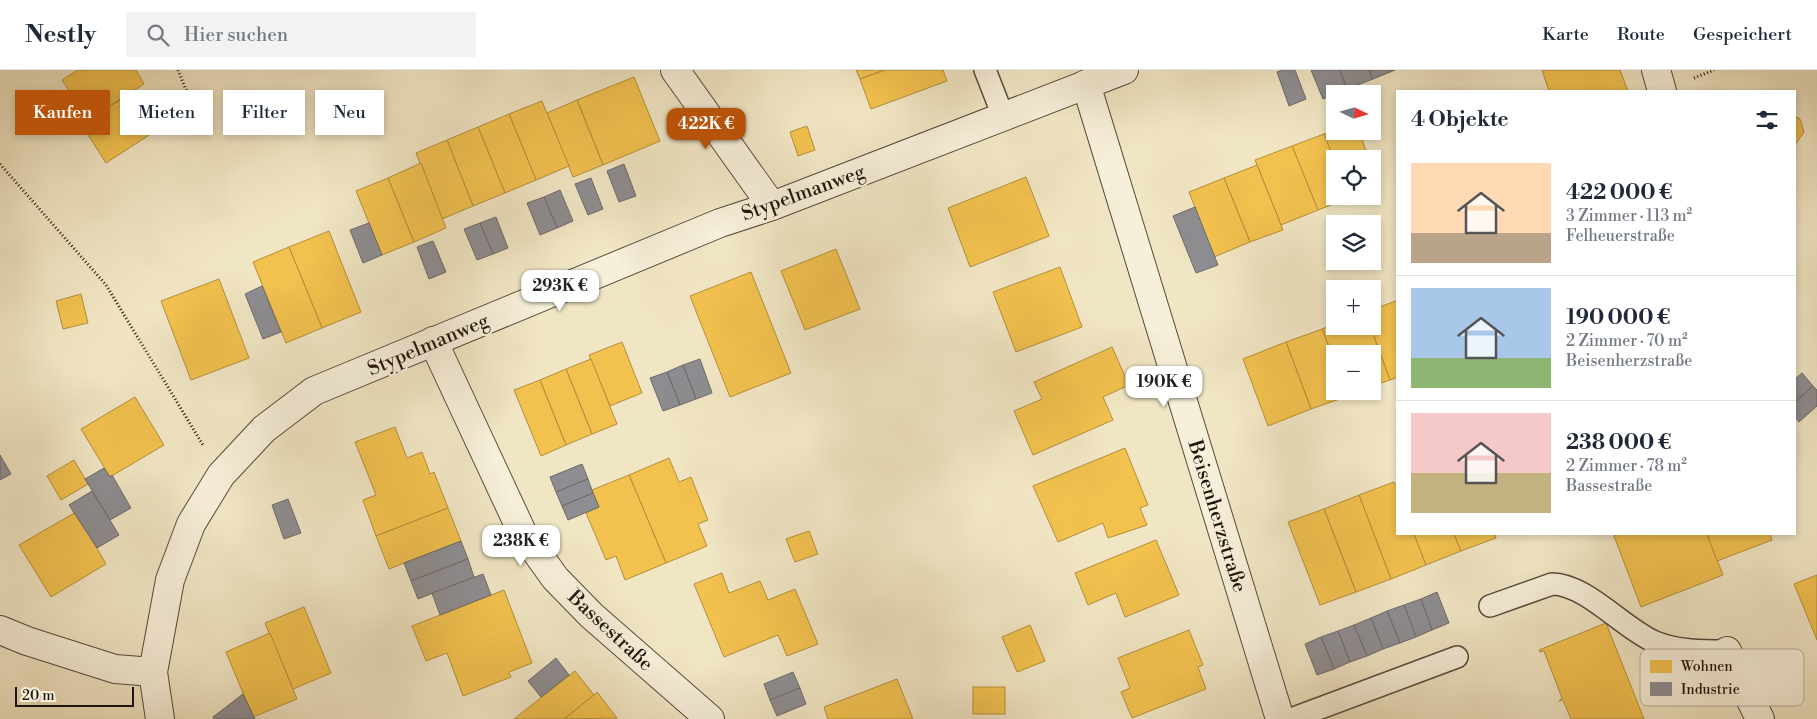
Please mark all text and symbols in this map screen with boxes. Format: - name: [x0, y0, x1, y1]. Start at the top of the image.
- search box: [126, 12, 476, 57]
- text: Nestly: [25, 20, 96, 50]
- icon: search: [144, 21, 172, 49]
- text: Hier suchen: [184, 23, 288, 47]
- text: Karte: [1542, 23, 1589, 46]
- text: Route: [1617, 23, 1665, 46]
- text: Gespeichert: [1693, 23, 1792, 46]
- north arrow: [1326, 85, 1381, 140]
- map controls: [1326, 85, 1381, 400]
- chip: Kaufen: [15, 90, 110, 135]
- chip: Mieten: [120, 90, 213, 135]
- chip: Filter: [223, 90, 305, 135]
- chip: Neu: [315, 90, 384, 135]
- icon: filters: [1753, 106, 1781, 134]
- text: 4 Objekte: [1411, 107, 1509, 133]
- pin: 422K €: [665, 108, 747, 150]
- text: 422K €: [678, 114, 734, 134]
- button: locate: [1326, 150, 1381, 205]
- street label: Stypelmanweg: [738, 159, 869, 227]
- text: 422 000 €: [1566, 180, 1673, 206]
- icon: home: [1451, 183, 1511, 243]
- text: 3 Zimmer · 113 m²: [1566, 206, 1692, 226]
- button: layers: [1326, 215, 1381, 270]
- text: Felheuerstraße: [1566, 226, 1675, 246]
- pin: 293K €: [519, 270, 601, 312]
- text: 293K €: [532, 276, 588, 296]
- button: +: [1326, 280, 1381, 335]
- text: 190 000 €: [1566, 305, 1670, 331]
- street label: Stypelmanweg: [364, 308, 494, 382]
- icon: home: [1451, 308, 1511, 368]
- text: 2 Zimmer · 70 m²: [1566, 331, 1688, 351]
- button: −: [1326, 345, 1381, 400]
- text: Beisenherzstraße: [1566, 351, 1692, 371]
- pin: 190K €: [1123, 366, 1205, 408]
- text: 190K €: [1136, 372, 1192, 392]
- text: 238 000 €: [1566, 430, 1671, 456]
- icon: home: [1451, 433, 1511, 493]
- street label: Beisenherzstraße: [1181, 436, 1252, 596]
- text: 2 Zimmer · 78 m²: [1566, 456, 1687, 476]
- text: Bassestraße: [1566, 476, 1652, 496]
- pin: 238K €: [480, 524, 562, 567]
- text: 238K €: [493, 531, 549, 551]
- street label: Bassestraße: [561, 585, 658, 677]
- legend: [1640, 649, 1804, 706]
- text: Wohnen: [1680, 658, 1733, 676]
- text: Industrie: [1681, 681, 1740, 699]
- scale bar: [15, 684, 134, 707]
- text: 20 m: [22, 687, 54, 705]

